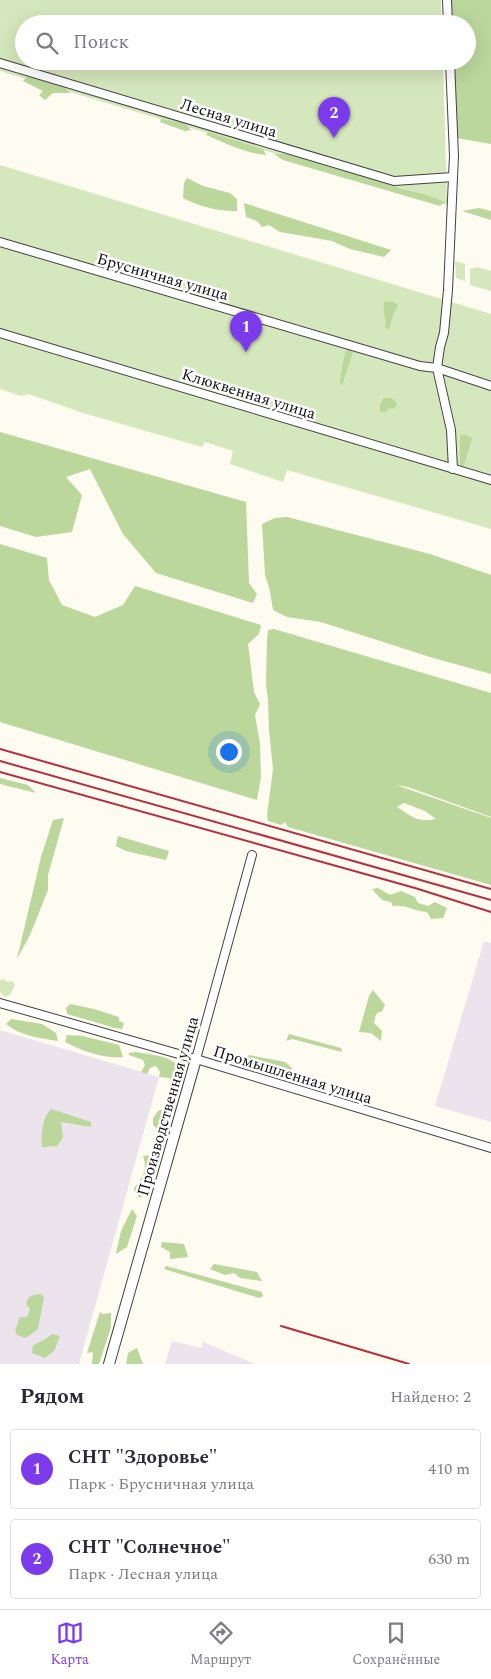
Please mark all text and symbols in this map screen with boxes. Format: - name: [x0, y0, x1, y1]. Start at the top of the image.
- search box: [15, 15, 476, 70]
- text: Поиск: [73, 28, 129, 57]
- icon: search: [33, 29, 61, 57]
- street label: Лесная улица: [177, 92, 280, 144]
- pin: 2: [318, 97, 350, 138]
- street label: Брусничная улица: [94, 247, 231, 307]
- pin: 1: [230, 311, 262, 352]
- street label: Клюквенная улица: [179, 362, 319, 426]
- your location: [216, 739, 242, 765]
- street label: Производственная улица: [131, 1013, 205, 1199]
- street label: Промышленная улица: [210, 1039, 375, 1111]
- text: Рядом: [20, 1381, 84, 1413]
- text: Найдено: 2: [390, 1385, 471, 1409]
- text: СНТ "Здоровье": [68, 1443, 217, 1472]
- text: 1: [33, 1457, 41, 1481]
- text: 410 m: [428, 1457, 470, 1481]
- text: Парк · Брусничная улица: [68, 1472, 254, 1496]
- text: СНТ "Солнечное": [68, 1533, 231, 1562]
- text: 2: [33, 1547, 41, 1571]
- text: 630 m: [428, 1547, 470, 1571]
- text: Парк · Лесная улица: [68, 1562, 218, 1586]
- tab: Карта: [51, 1619, 89, 1670]
- tab: Маршрут: [190, 1619, 251, 1670]
- tab: Сохранённые: [352, 1619, 440, 1670]

